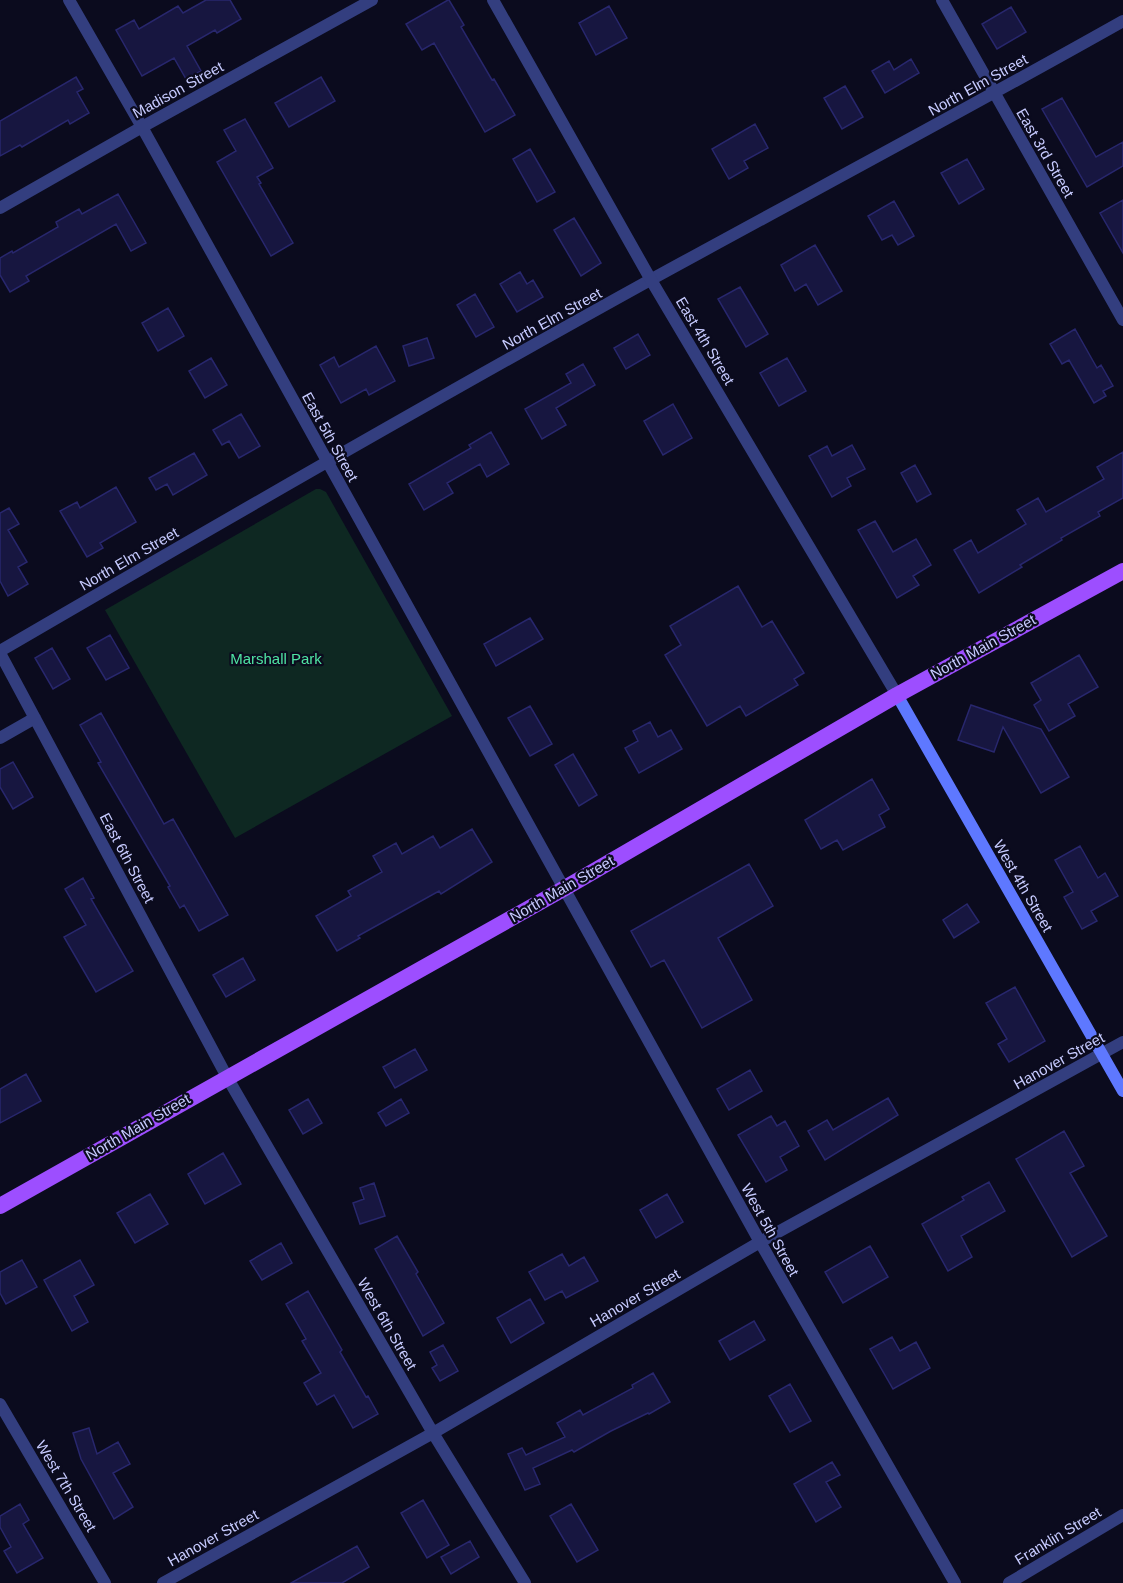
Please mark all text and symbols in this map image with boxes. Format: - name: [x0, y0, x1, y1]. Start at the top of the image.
- street label: North Elm Street: [925, 50, 1031, 119]
- street label: Madison Street: [130, 57, 227, 121]
- street label: East 3rd Street: [1013, 105, 1078, 201]
- street label: North Elm Street: [499, 284, 605, 353]
- street label: East 4th Street: [673, 294, 739, 388]
- street label: East 5th Street: [299, 389, 362, 485]
- street label: North Elm Street: [76, 523, 182, 594]
- street label: North Main Street: [927, 610, 1039, 682]
- park label: Marshall Park: [230, 650, 322, 667]
- street label: East 6th Street: [97, 810, 159, 906]
- street label: West 4th Street: [990, 837, 1057, 935]
- street label: North Main Street: [507, 851, 618, 925]
- street label: Hanover Street: [1011, 1028, 1108, 1092]
- street label: North Main Street: [83, 1089, 194, 1163]
- street label: West 5th Street: [738, 1181, 803, 1280]
- street label: Hanover Street: [587, 1265, 683, 1330]
- street label: West 6th Street: [354, 1275, 421, 1373]
- street label: West 7th Street: [33, 1437, 101, 1535]
- street label: Franklin Street: [1012, 1503, 1105, 1568]
- street label: Hanover Street: [165, 1505, 262, 1569]

